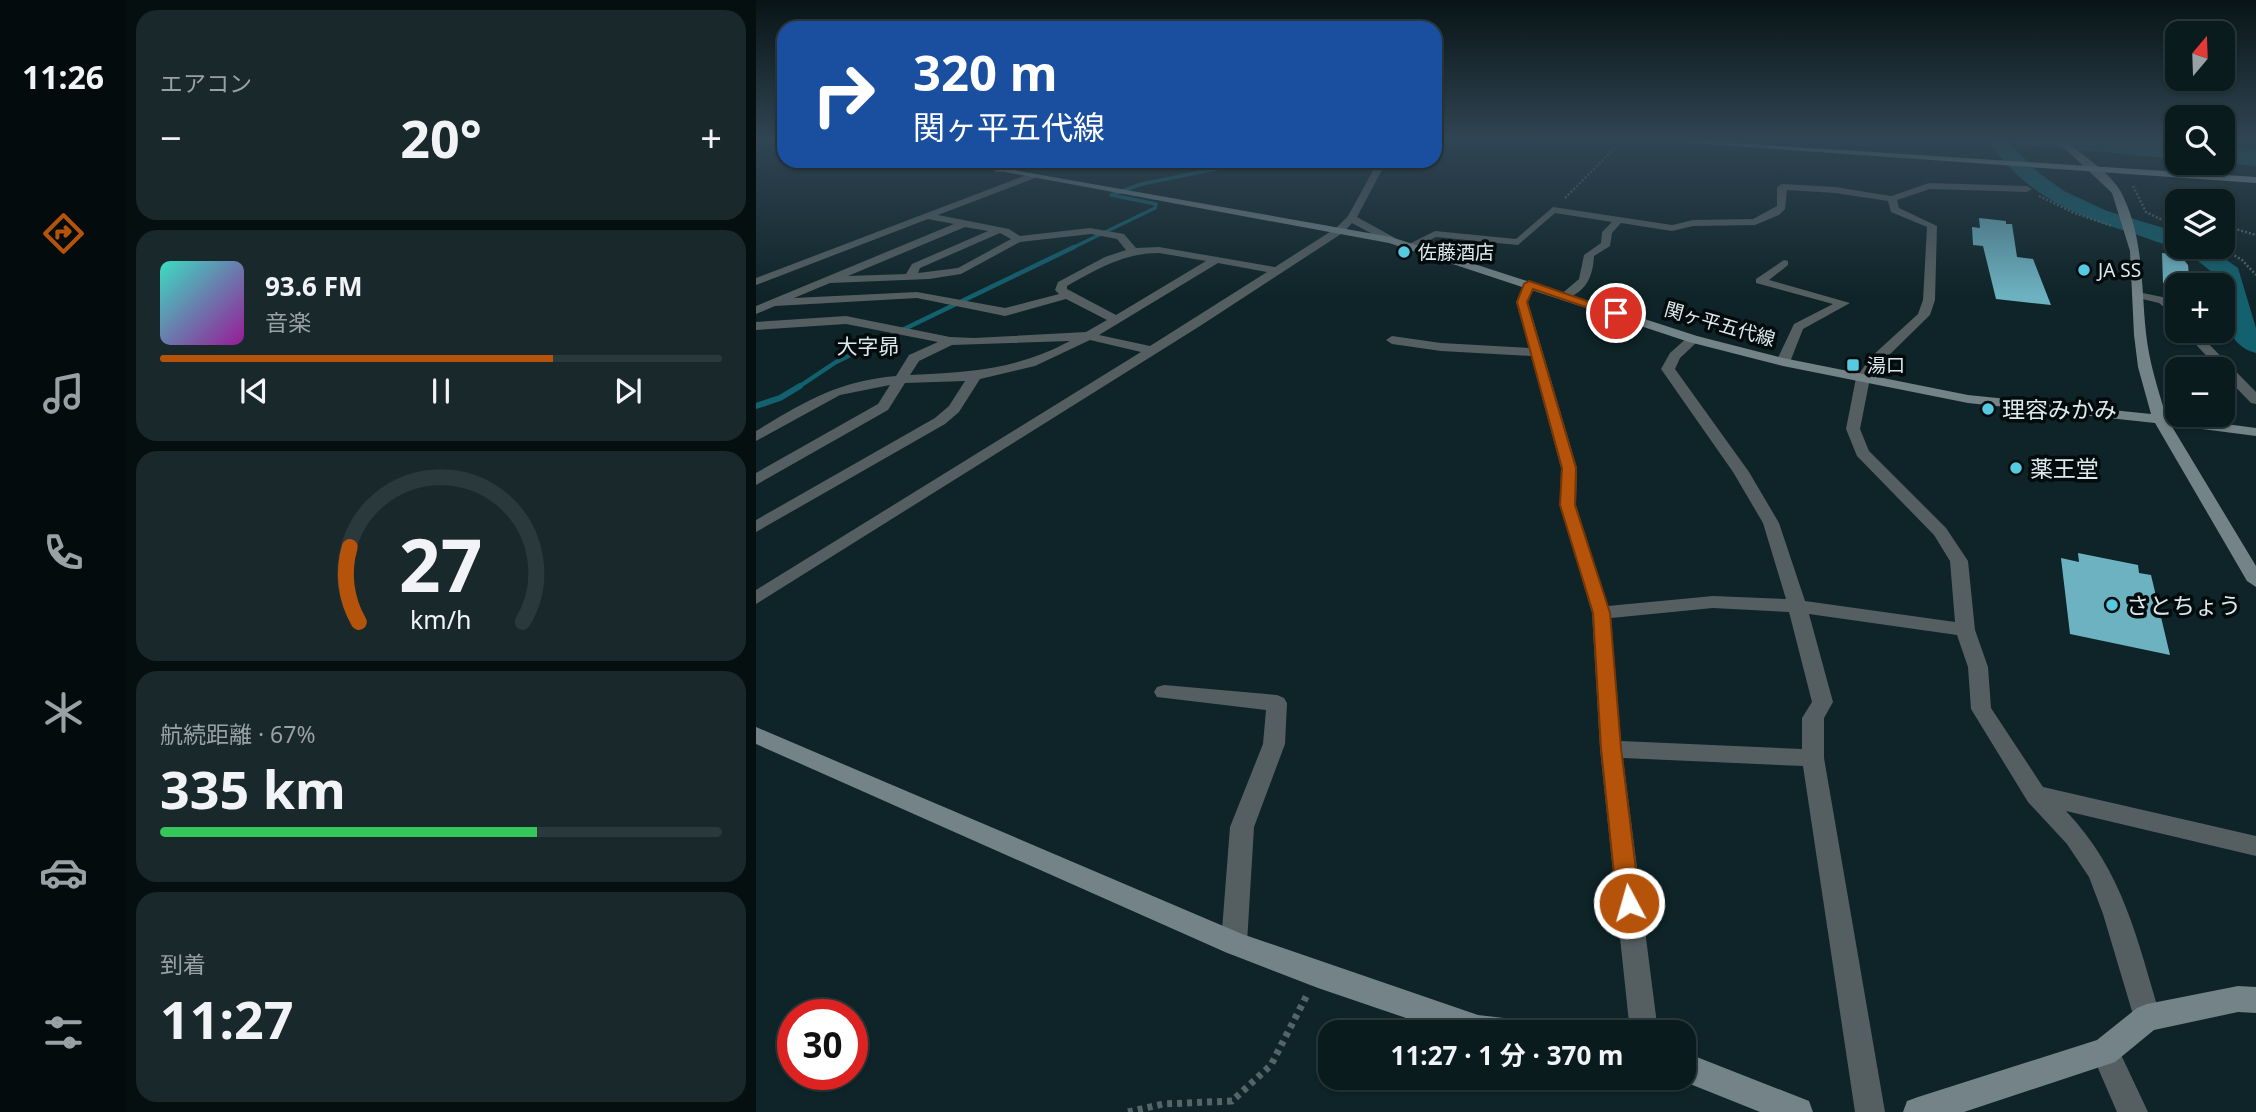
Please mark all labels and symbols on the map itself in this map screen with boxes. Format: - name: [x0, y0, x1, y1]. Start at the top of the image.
- north arrow: [2165, 21, 2235, 91]
- place label: 佐藤酒店: [1418, 239, 1494, 265]
- marker: 佐藤酒店: [1396, 244, 1412, 260]
- place label: JA SS: [2096, 257, 2141, 283]
- marker: JA SS: [2076, 262, 2092, 278]
- pin: [1586, 283, 1646, 343]
- street label: 関ヶ平五代線: [1662, 296, 1778, 352]
- district label: 大字昴: [837, 332, 900, 360]
- place label: 湯口: [1867, 352, 1905, 378]
- marker: 湯口: [1845, 357, 1861, 373]
- place label: 理容みかみ: [2002, 393, 2117, 425]
- marker: 理容みかみ: [1980, 401, 1996, 417]
- place label: 薬王堂: [2030, 452, 2099, 484]
- marker: 薬王堂: [2008, 460, 2024, 476]
- place label: さとちょう: [2126, 589, 2241, 621]
- marker: さとちょう: [2104, 597, 2120, 613]
- position arrow: [1592, 866, 1666, 940]
- speed limit sign: 30: [777, 999, 868, 1090]

